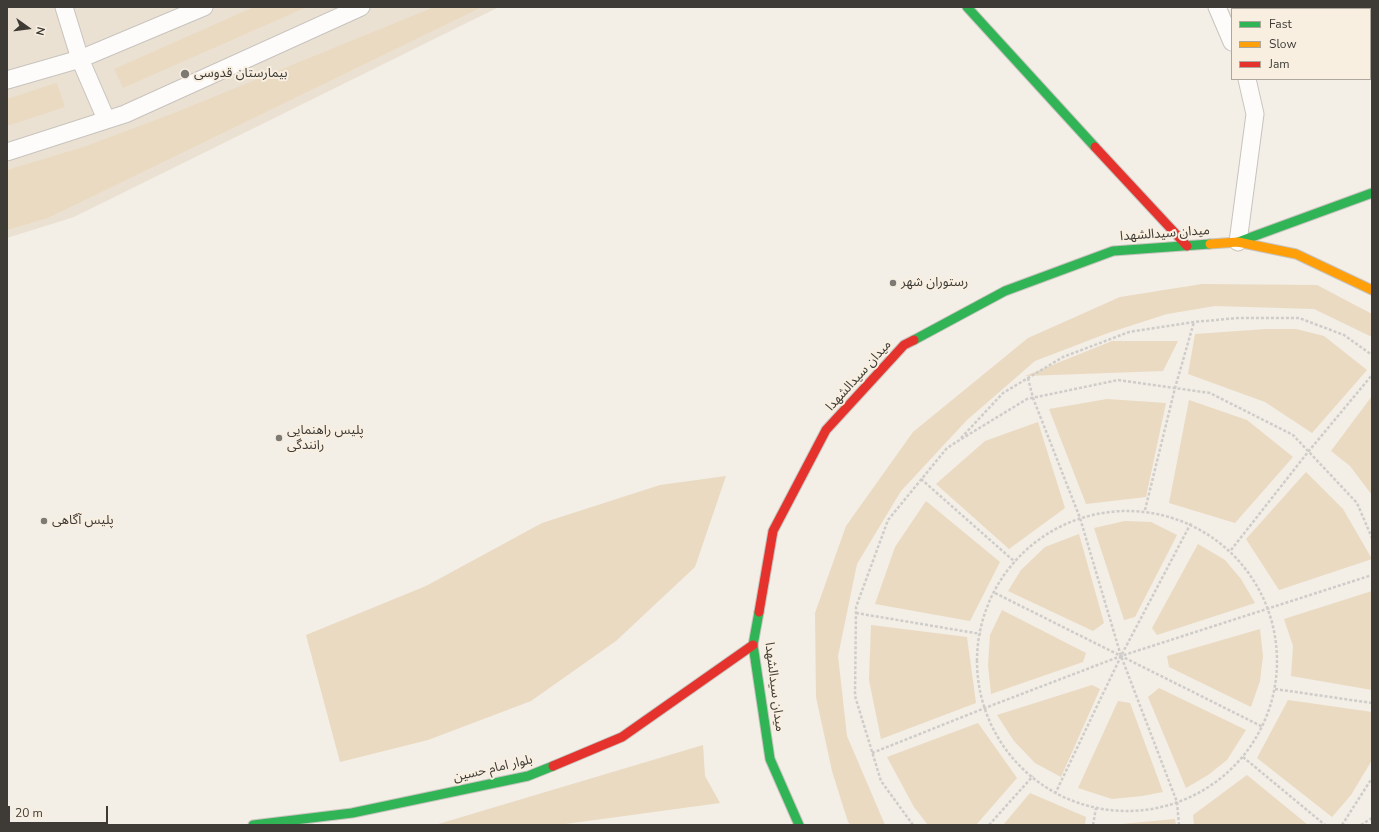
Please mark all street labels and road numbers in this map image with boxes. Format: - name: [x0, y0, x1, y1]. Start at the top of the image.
- street label: میدان سیدالشهدا: [1120, 223, 1210, 245]
- street label: میدان سیدالشهدا: [823, 337, 895, 415]
- street label: میدان سیدالشهدا: [761, 641, 787, 733]
- street label: بلوار امام حسین: [452, 752, 534, 786]

